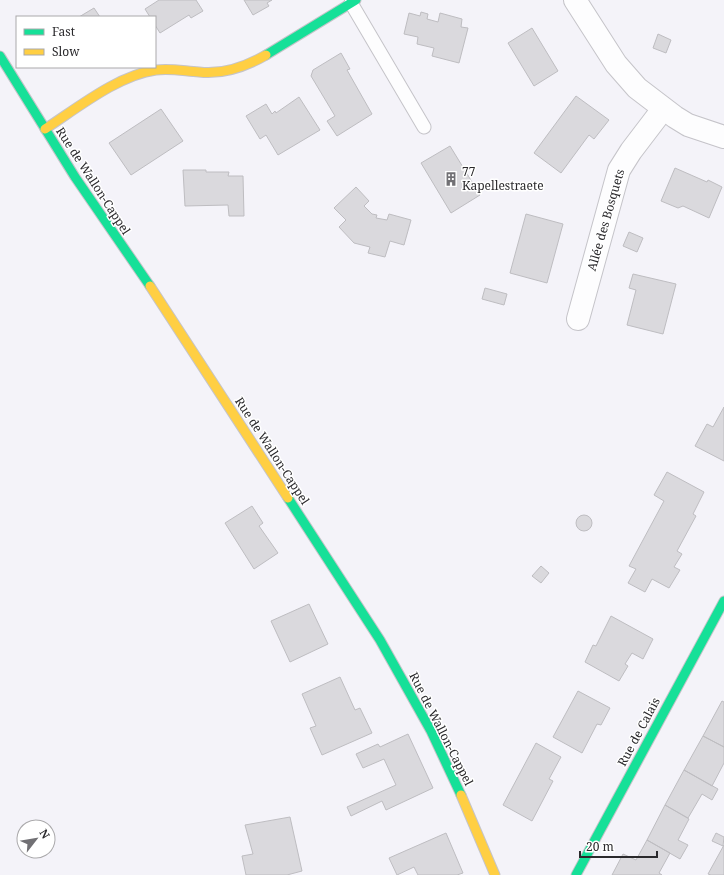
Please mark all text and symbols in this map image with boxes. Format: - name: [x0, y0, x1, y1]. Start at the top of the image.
- legend: [16, 16, 156, 68]
- text: Fast: [52, 23, 75, 40]
- text: Slow: [52, 43, 80, 60]
- street label: Rue de Wallon-Cappel: [52, 124, 135, 238]
- place label: 77 Kapellestraete: [462, 163, 544, 194]
- street label: Allée des Bosquets: [583, 167, 628, 273]
- building icon: 77 Kapellestraete: [443, 171, 459, 187]
- street label: Rue de Wallon-Cappel: [231, 394, 314, 508]
- street label: Rue de Wallon-Cappel: [405, 669, 478, 789]
- street label: Rue de Calais: [613, 694, 664, 769]
- north arrow: [16, 819, 56, 859]
- text: N: [36, 826, 54, 841]
- scale bar: [580, 833, 657, 859]
- text: 20 m: [586, 838, 614, 855]

